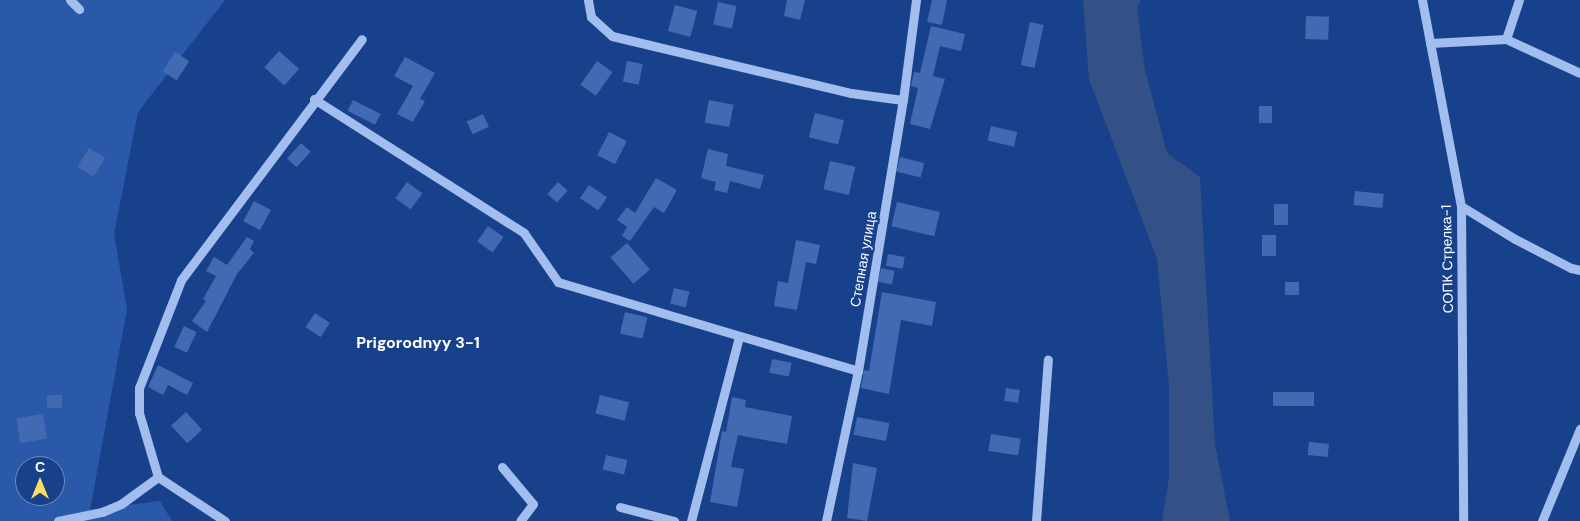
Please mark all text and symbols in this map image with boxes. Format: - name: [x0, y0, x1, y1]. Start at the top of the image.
- street label: СОПК Стрелка-1: [1438, 205, 1456, 313]
- street label: Степная улица: [846, 210, 880, 308]
- district label: Prigorodnyy 3-1: [356, 333, 480, 353]
- north arrow: [15, 456, 65, 506]
- text: С: [35, 458, 45, 476]

